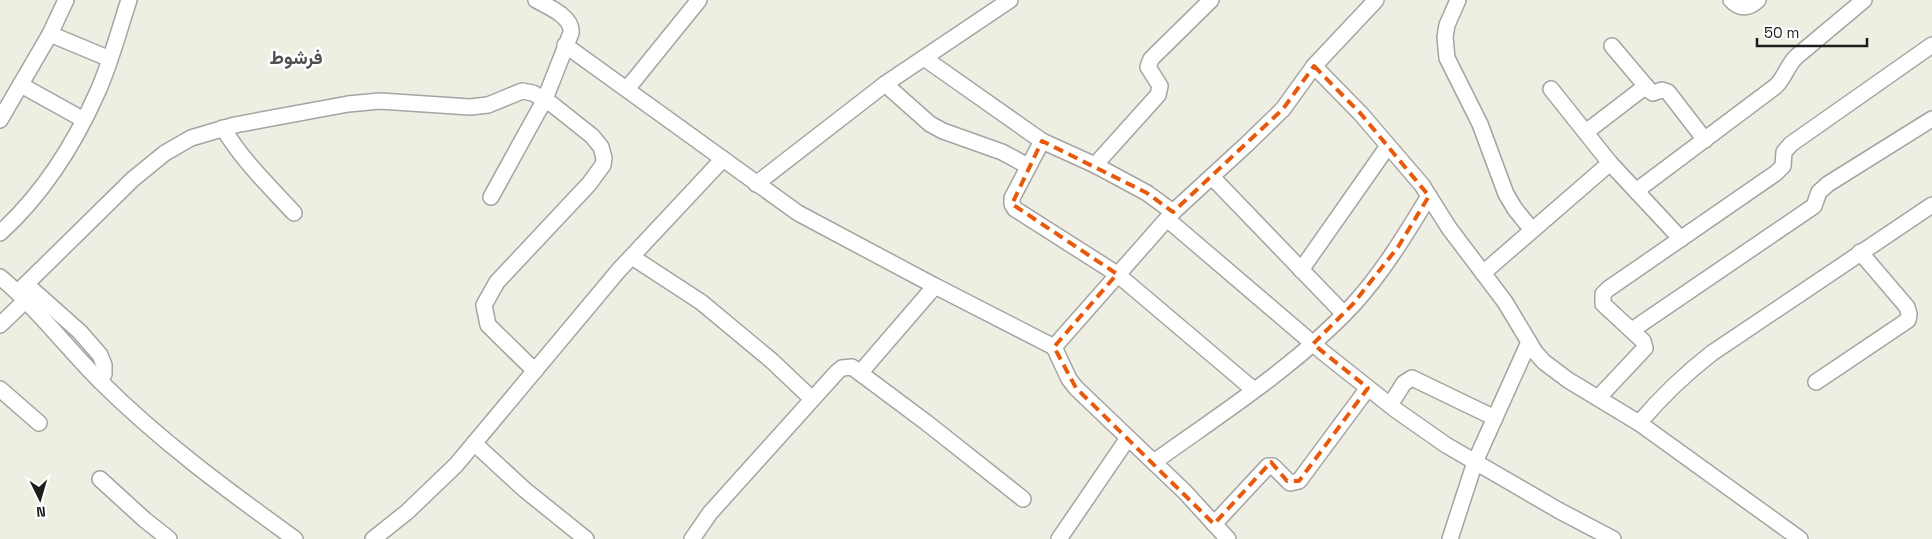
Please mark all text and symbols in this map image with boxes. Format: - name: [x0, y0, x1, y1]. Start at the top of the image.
- scale bar: [1757, 15, 1867, 47]
- text: 50 m: [1764, 23, 1799, 42]
- district label: فرشوط: [269, 45, 323, 70]
- north arrow: [15, 474, 65, 524]
- text: N: [36, 503, 47, 521]

